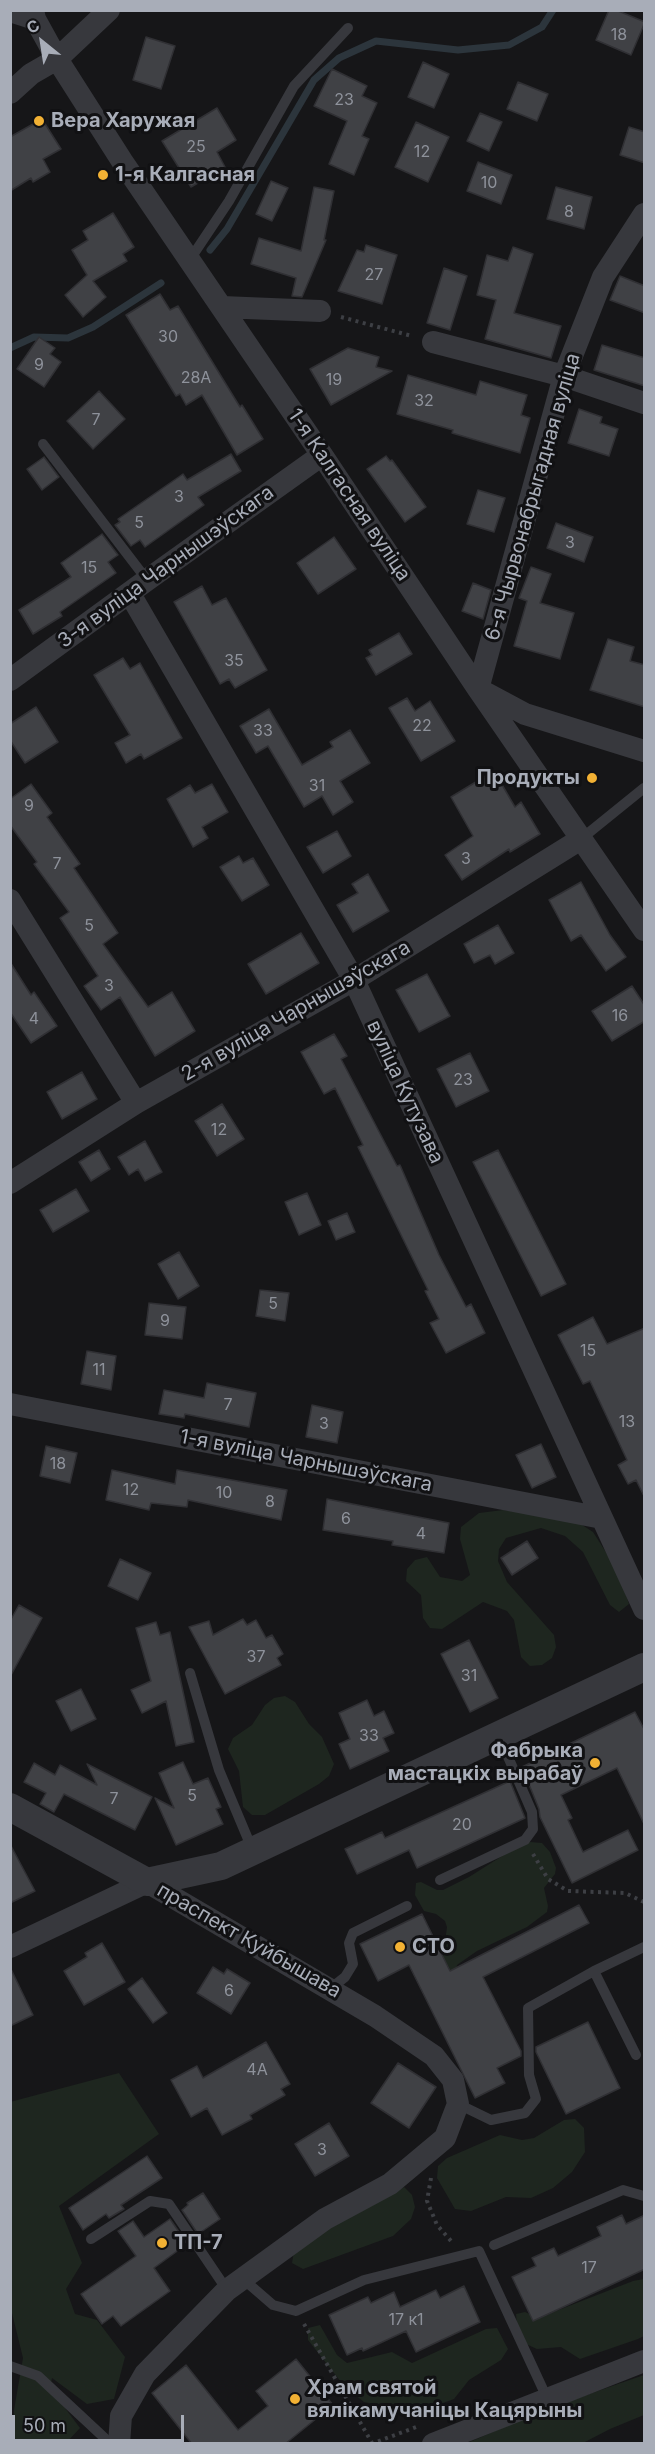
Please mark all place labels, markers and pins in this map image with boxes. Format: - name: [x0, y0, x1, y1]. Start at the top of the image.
- place label: Вера Харужая: [51, 109, 195, 133]
- marker: Вера Харужая: [32, 114, 46, 128]
- place label: 1-я Калгасная: [115, 163, 255, 187]
- marker: 1-я Калгасная: [96, 168, 110, 182]
- place label: Продукты: [477, 766, 580, 790]
- marker: Продукты: [585, 771, 599, 785]
- place label: Фабрыка мастацкіх вырабаў: [388, 1739, 583, 1786]
- marker: Фабрыка мастацкіх вырабаў: [588, 1756, 602, 1770]
- place label: СТО: [412, 1935, 455, 1959]
- marker: СТО: [393, 1940, 407, 1954]
- place label: ТП-7: [174, 2231, 223, 2255]
- marker: ТП-7: [155, 2236, 169, 2250]
- place label: Храм святой вялікамучаніцы Кацярыны: [307, 2376, 582, 2423]
- marker: Храм святой вялікамучаніцы Кацярыны: [288, 2392, 302, 2406]

